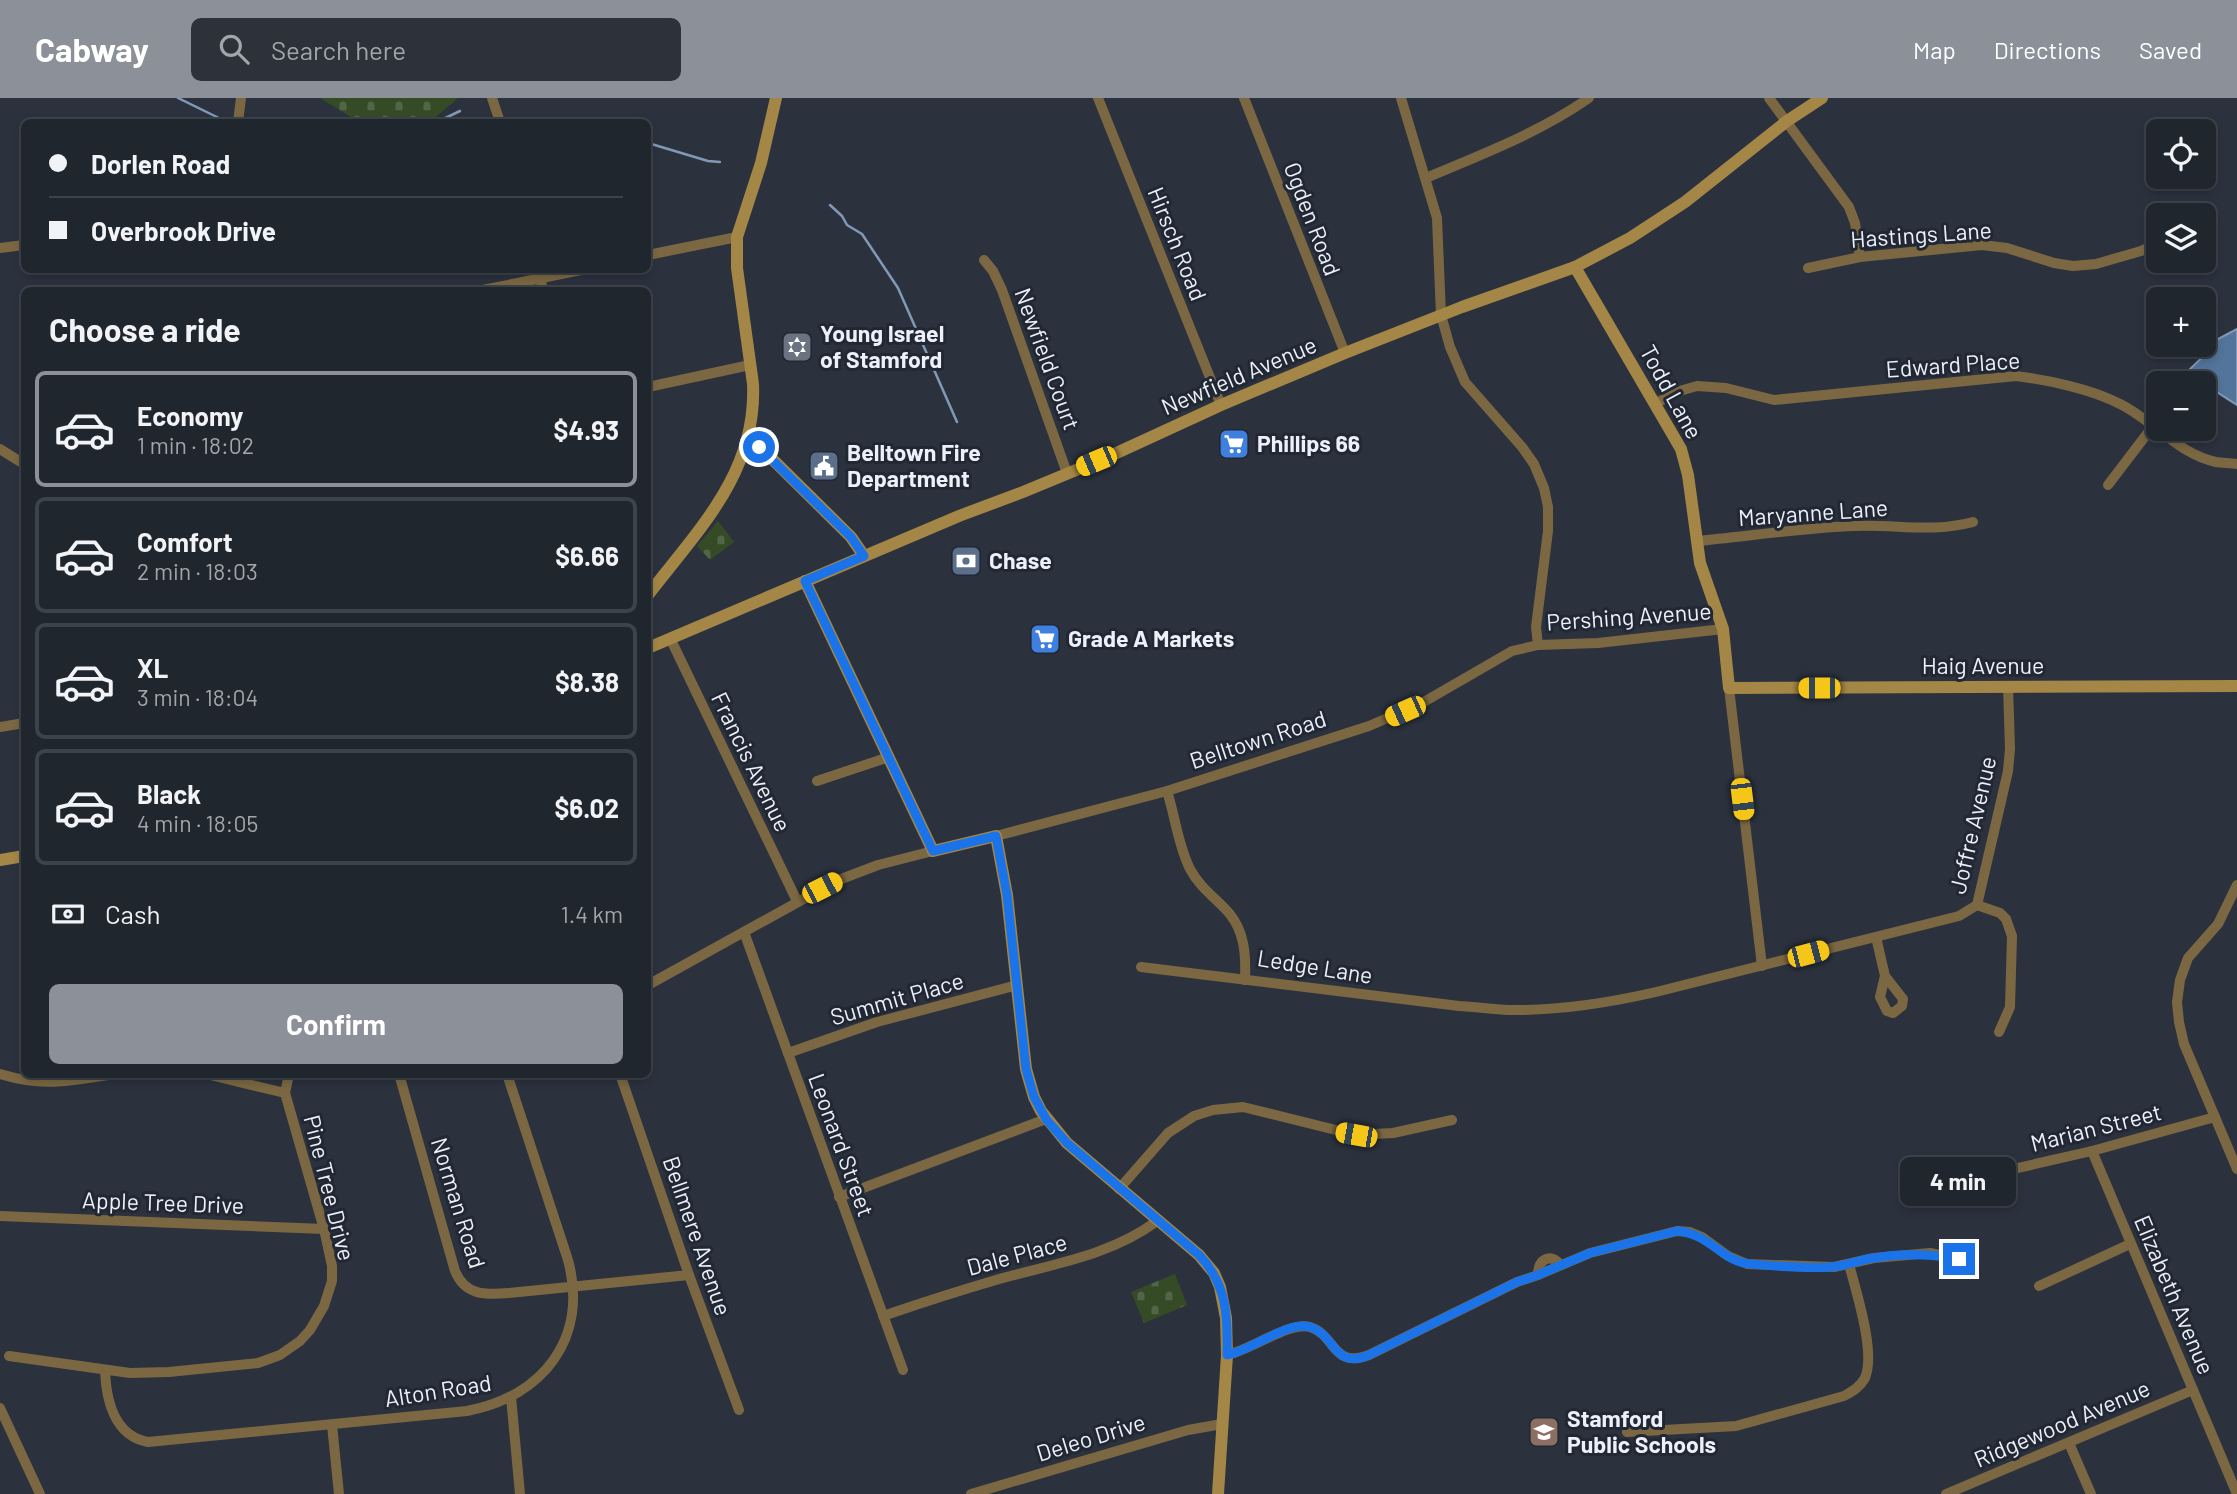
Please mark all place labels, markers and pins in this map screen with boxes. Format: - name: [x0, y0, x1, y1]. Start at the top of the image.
- place label: Young Israel of Stamford: [820, 319, 944, 373]
- synagogue icon: Young Israel of Stamford: [780, 330, 814, 364]
- supermarket icon: Phillips 66: [1217, 427, 1251, 461]
- place label: Phillips 66: [1257, 429, 1360, 457]
- place label: Belltown Fire Department: [847, 438, 981, 492]
- public building icon: Belltown Fire Department: [807, 449, 841, 483]
- bank icon: Chase: [949, 544, 983, 578]
- place label: Chase: [989, 546, 1052, 574]
- supermarket icon: Grade A Markets: [1028, 622, 1062, 656]
- place label: Grade A Markets: [1068, 624, 1234, 652]
- place label: Stamford Public Schools: [1567, 1404, 1716, 1458]
- school or university icon: Stamford Public Schools: [1527, 1415, 1561, 1449]

